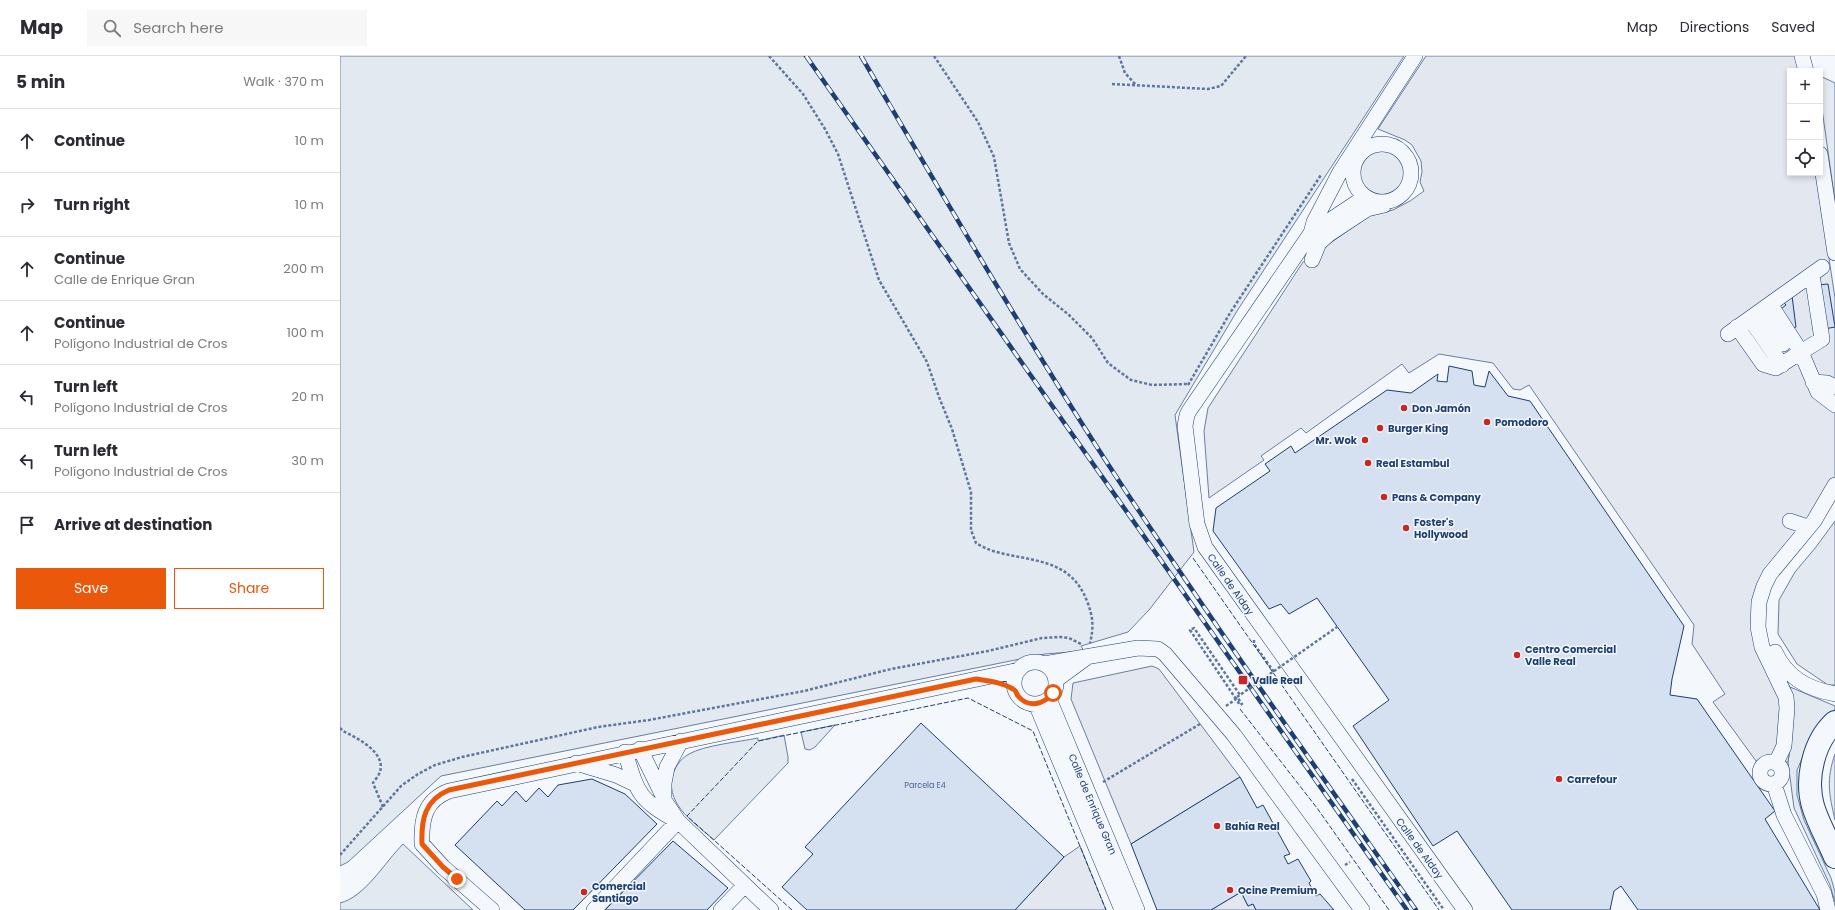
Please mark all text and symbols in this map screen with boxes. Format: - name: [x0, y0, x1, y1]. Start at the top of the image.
- search box: [87, 10, 367, 46]
- text: Map: [20, 14, 63, 41]
- icon: search: [101, 17, 123, 39]
- text: Search here: [133, 17, 224, 38]
- text: Map: [1627, 17, 1658, 37]
- text: Directions: [1680, 17, 1749, 37]
- text: Saved: [1771, 17, 1815, 37]
- map controls: [1787, 68, 1823, 176]
- button: +: [1787, 68, 1823, 104]
- text: 5 min: [16, 70, 65, 94]
- text: Walk · 370 m: [243, 72, 324, 91]
- button: −: [1787, 104, 1823, 140]
- icon: ahead: [16, 130, 38, 152]
- text: Continue: [54, 130, 125, 151]
- text: 10 m: [295, 131, 324, 150]
- button: locate: [1787, 140, 1823, 176]
- icon: right: [16, 194, 38, 216]
- text: Turn right: [54, 194, 130, 215]
- text: 10 m: [295, 195, 324, 214]
- text: Continue: [54, 248, 125, 269]
- icon: ahead: [16, 258, 38, 280]
- text: 200 m: [283, 259, 324, 278]
- text: Calle de Enrique Gran: [54, 270, 195, 289]
- text: Continue: [54, 312, 125, 333]
- icon: ahead: [16, 322, 38, 344]
- text: 100 m: [287, 323, 324, 342]
- text: Polígono Industrial de Cros: [54, 334, 227, 353]
- text: Turn left: [54, 376, 118, 397]
- icon: left: [16, 386, 38, 408]
- text: 20 m: [291, 387, 324, 406]
- text: Polígono Industrial de Cros: [54, 398, 227, 417]
- place label: Don Jamón: [1412, 401, 1471, 416]
- marker: Don Jamón: [1399, 403, 1409, 413]
- place label: Pomodoro: [1495, 415, 1549, 430]
- marker: Pomodoro: [1482, 417, 1492, 427]
- place label: Burger King: [1388, 421, 1449, 436]
- marker: Burger King: [1375, 423, 1385, 433]
- place label: Mr. Wok: [1316, 433, 1358, 448]
- marker: Mr. Wok: [1360, 435, 1370, 445]
- text: Turn left: [54, 440, 118, 461]
- icon: left: [16, 450, 38, 472]
- text: 30 m: [291, 451, 324, 470]
- place label: Real Estambul: [1376, 456, 1449, 471]
- marker: Real Estambul: [1363, 458, 1373, 468]
- text: Polígono Industrial de Cros: [54, 462, 227, 481]
- place label: Pans & Company: [1392, 490, 1481, 505]
- marker: Pans & Company: [1379, 492, 1389, 502]
- icon: arrive: [16, 514, 38, 536]
- text: Arrive at destination: [54, 514, 212, 535]
- place label: Foster's Hollywood: [1414, 515, 1468, 542]
- marker: Foster's Hollywood: [1401, 523, 1411, 533]
- street label: Calle de Alday: [1204, 550, 1258, 618]
- button: Save: [16, 568, 166, 609]
- button: Share: [174, 568, 324, 609]
- place label: Centro Comercial Valle Real: [1525, 642, 1616, 669]
- marker: Centro Comercial Valle Real: [1512, 650, 1522, 660]
- place label: Valle Real: [1252, 673, 1303, 688]
- marker: Valle Real: [1237, 674, 1249, 686]
- route start: [1044, 684, 1062, 702]
- street label: Calle de Enrique Gran: [1064, 751, 1121, 857]
- place label: Carrefour: [1567, 772, 1618, 787]
- marker: Carrefour: [1554, 774, 1564, 784]
- house number: Parcela E4: [904, 780, 946, 791]
- street label: Calle de Alday: [1392, 815, 1447, 882]
- place label: Bahía Real: [1225, 819, 1280, 834]
- marker: Bahía Real: [1212, 821, 1222, 831]
- route end: [448, 870, 466, 888]
- place label: Comercial Santiago: [592, 879, 646, 906]
- place label: Ocine Premium: [1238, 883, 1318, 898]
- marker: Ocine Premium: [1225, 885, 1235, 895]
- marker: Comercial Santiago: [579, 887, 589, 897]

